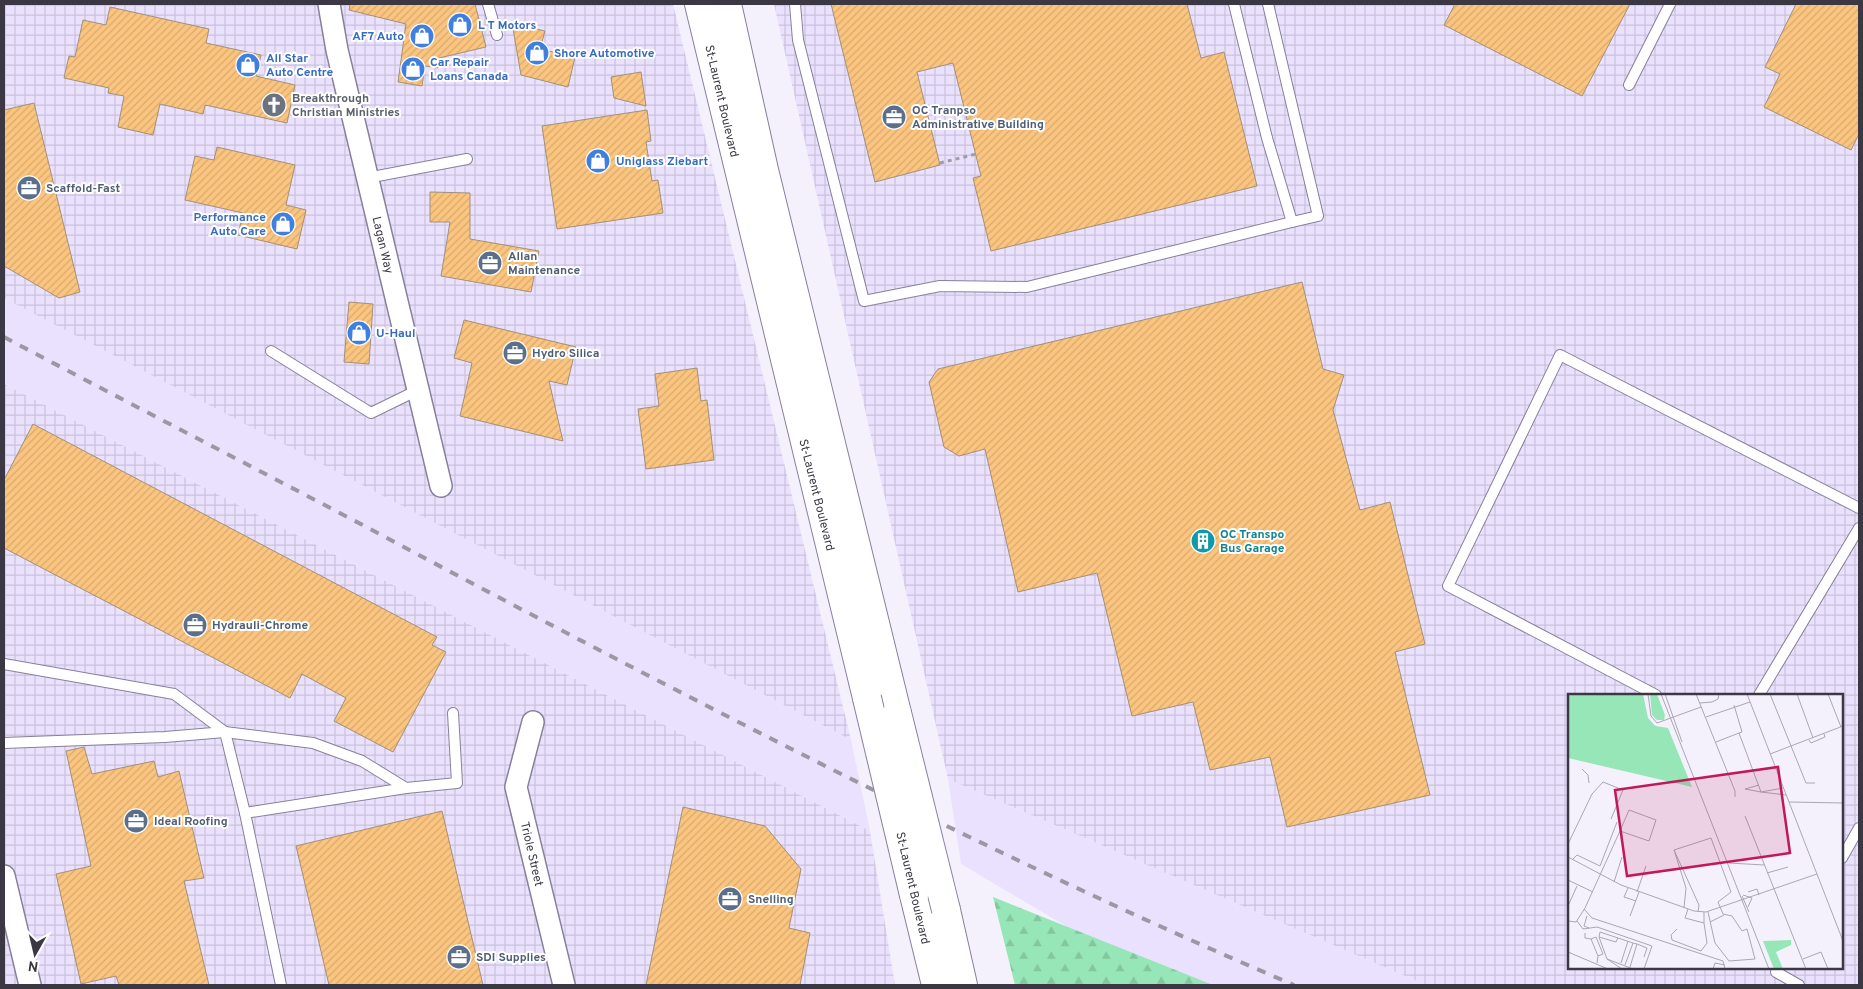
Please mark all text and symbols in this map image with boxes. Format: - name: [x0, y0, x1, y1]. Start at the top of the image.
- shop icon: L T Motors: [447, 12, 473, 38]
- place label: L T Motors: [478, 18, 536, 34]
- shop icon: AF7 Auto: [409, 23, 435, 49]
- place label: AF7 Auto: [352, 29, 404, 45]
- shop icon: Shore Automotive: [524, 40, 550, 66]
- street label: St-Laurent Boulevard: [700, 44, 742, 159]
- place label: Shore Automotive: [554, 46, 655, 62]
- place label: All Star Auto Centre: [266, 51, 333, 81]
- shop icon: All Star Auto Centre: [235, 52, 261, 78]
- place label: Car Repair Loans Canada: [430, 55, 508, 85]
- shop icon: Car Repair Loans Canada: [400, 56, 426, 82]
- place label: Breakthrough Christian Ministries: [292, 91, 400, 121]
- church icon: Breakthrough Christian Ministries: [261, 92, 287, 118]
- place label: OC Tranpso Administrative Building: [912, 103, 1044, 133]
- office icon: OC Tranpso Administrative Building: [881, 104, 907, 130]
- shop icon: Uniglass Ziebart: [585, 148, 611, 174]
- place label: Uniglass Ziebart: [616, 154, 709, 170]
- office icon: Scaffold-Fast: [16, 175, 42, 201]
- place label: Scaffold-Fast: [46, 181, 121, 197]
- place label: Performance Auto Care: [193, 210, 266, 240]
- shop icon: Performance Auto Care: [270, 211, 296, 237]
- street label: Lagan Way: [368, 215, 396, 275]
- place label: Allan Maintenance: [508, 249, 581, 279]
- office icon: Allan Maintenance: [477, 250, 503, 276]
- shop icon: U-Haul: [346, 320, 372, 346]
- place label: U-Haul: [376, 326, 415, 342]
- office icon: Hydro Silica: [502, 340, 528, 366]
- place label: Hydro Silica: [532, 346, 600, 362]
- street label: St-Laurent Boulevard: [794, 438, 838, 553]
- place label: OC Transpo Bus Garage: [1220, 527, 1285, 557]
- building icon: OC Transpo Bus Garage: [1190, 528, 1216, 554]
- office icon: Hydrauli-Chrome: [182, 612, 208, 638]
- place label: Hydrauli-Chrome: [212, 618, 309, 634]
- inset map: [1568, 694, 1843, 969]
- office icon: Ideal Roofing: [123, 808, 149, 834]
- place label: Ideal Roofing: [154, 814, 228, 830]
- street label: Triole Street: [516, 820, 546, 888]
- street label: St-Laurent Boulevard: [891, 831, 933, 946]
- office icon: Snelling: [717, 886, 743, 912]
- place label: Snelling: [748, 892, 794, 908]
- north arrow: [10, 929, 60, 979]
- office icon: SDI Supplies: [446, 944, 472, 970]
- place label: SDI Supplies: [476, 950, 546, 966]
- text: N: [27, 956, 40, 975]

